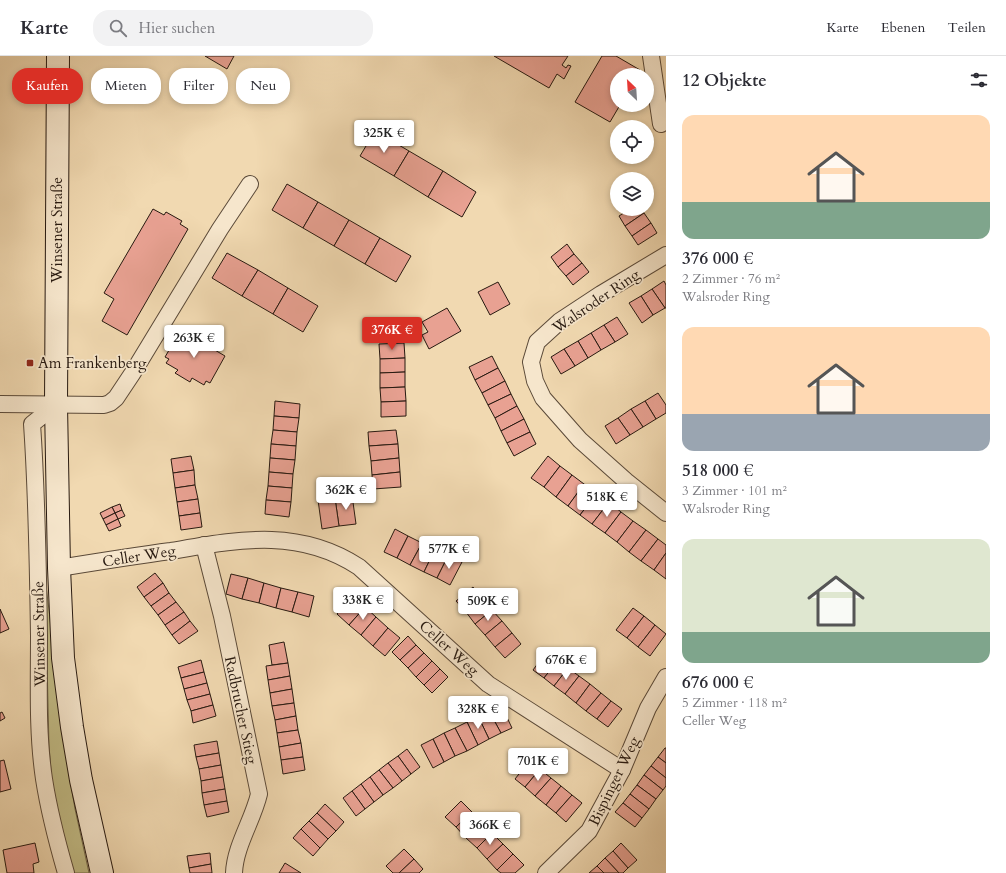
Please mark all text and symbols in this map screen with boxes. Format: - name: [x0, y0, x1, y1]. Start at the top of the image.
- search box: [93, 10, 373, 46]
- text: Karte: [20, 15, 69, 41]
- icon: search: [107, 17, 129, 39]
- text: Hier suchen: [139, 18, 215, 38]
- text: Karte: [826, 18, 859, 37]
- text: Ebenen: [881, 18, 926, 37]
- text: Teilen: [948, 18, 986, 37]
- chip: Kaufen: [12, 68, 83, 104]
- chip: Mieten: [91, 68, 161, 104]
- chip: Filter: [169, 68, 228, 104]
- chip: Neu: [236, 68, 290, 104]
- north arrow: [610, 68, 654, 112]
- map controls: [610, 68, 654, 216]
- text: 12 Objekte: [682, 69, 767, 92]
- icon: filters: [968, 69, 990, 91]
- pin: 325K €: [351, 120, 417, 154]
- button: locate: [610, 120, 654, 164]
- text: 325K €: [363, 124, 405, 142]
- icon: home: [800, 141, 872, 213]
- button: layers: [610, 172, 654, 216]
- street label: Winsener Straße: [47, 177, 67, 284]
- text: 376 000 €: [682, 247, 754, 270]
- street label: Walsroder Ring: [548, 264, 644, 338]
- text: 2 Zimmer · 76 m²: [682, 270, 780, 288]
- text: Walsroder Ring: [682, 288, 770, 306]
- pin: 376K €: [359, 317, 425, 351]
- text: 376K €: [371, 321, 413, 339]
- pin: 263K €: [161, 325, 227, 359]
- text: 263K €: [173, 329, 215, 347]
- place label: Am Frankenberg: [38, 353, 147, 373]
- icon: home: [800, 353, 872, 425]
- marker: Am Frankenberg: [25, 358, 35, 368]
- text: 518 000 €: [682, 459, 754, 482]
- pin: 362K €: [313, 477, 379, 511]
- text: 362K €: [325, 481, 367, 499]
- text: 3 Zimmer · 101 m²: [682, 482, 787, 500]
- pin: 518K €: [574, 484, 640, 518]
- text: 518K €: [586, 488, 628, 506]
- text: Walsroder Ring: [682, 500, 770, 518]
- pin: 577K €: [416, 536, 482, 570]
- street label: Celler Weg: [101, 540, 178, 572]
- text: 577K €: [428, 540, 470, 558]
- icon: home: [800, 565, 872, 637]
- street label: Winsener Straße: [28, 581, 50, 688]
- pin: 338K €: [330, 587, 396, 621]
- pin: 509K €: [455, 588, 521, 622]
- text: 338K €: [342, 591, 384, 609]
- text: 509K €: [467, 592, 509, 610]
- street label: Celler Weg: [415, 616, 484, 681]
- pin: 676K €: [533, 647, 599, 681]
- text: 676K €: [545, 651, 587, 669]
- street label: Radbrucher Stieg: [220, 654, 262, 766]
- text: 676 000 €: [682, 671, 754, 694]
- text: 5 Zimmer · 118 m²: [682, 694, 787, 712]
- pin: 328K €: [445, 696, 511, 730]
- text: 328K €: [457, 700, 499, 718]
- text: Celler Weg: [682, 712, 746, 730]
- street label: Bispinger Weg: [584, 733, 644, 829]
- pin: 701K €: [505, 748, 571, 782]
- text: 701K €: [517, 752, 559, 770]
- pin: 366K €: [457, 812, 523, 846]
- text: 366K €: [469, 816, 511, 834]

